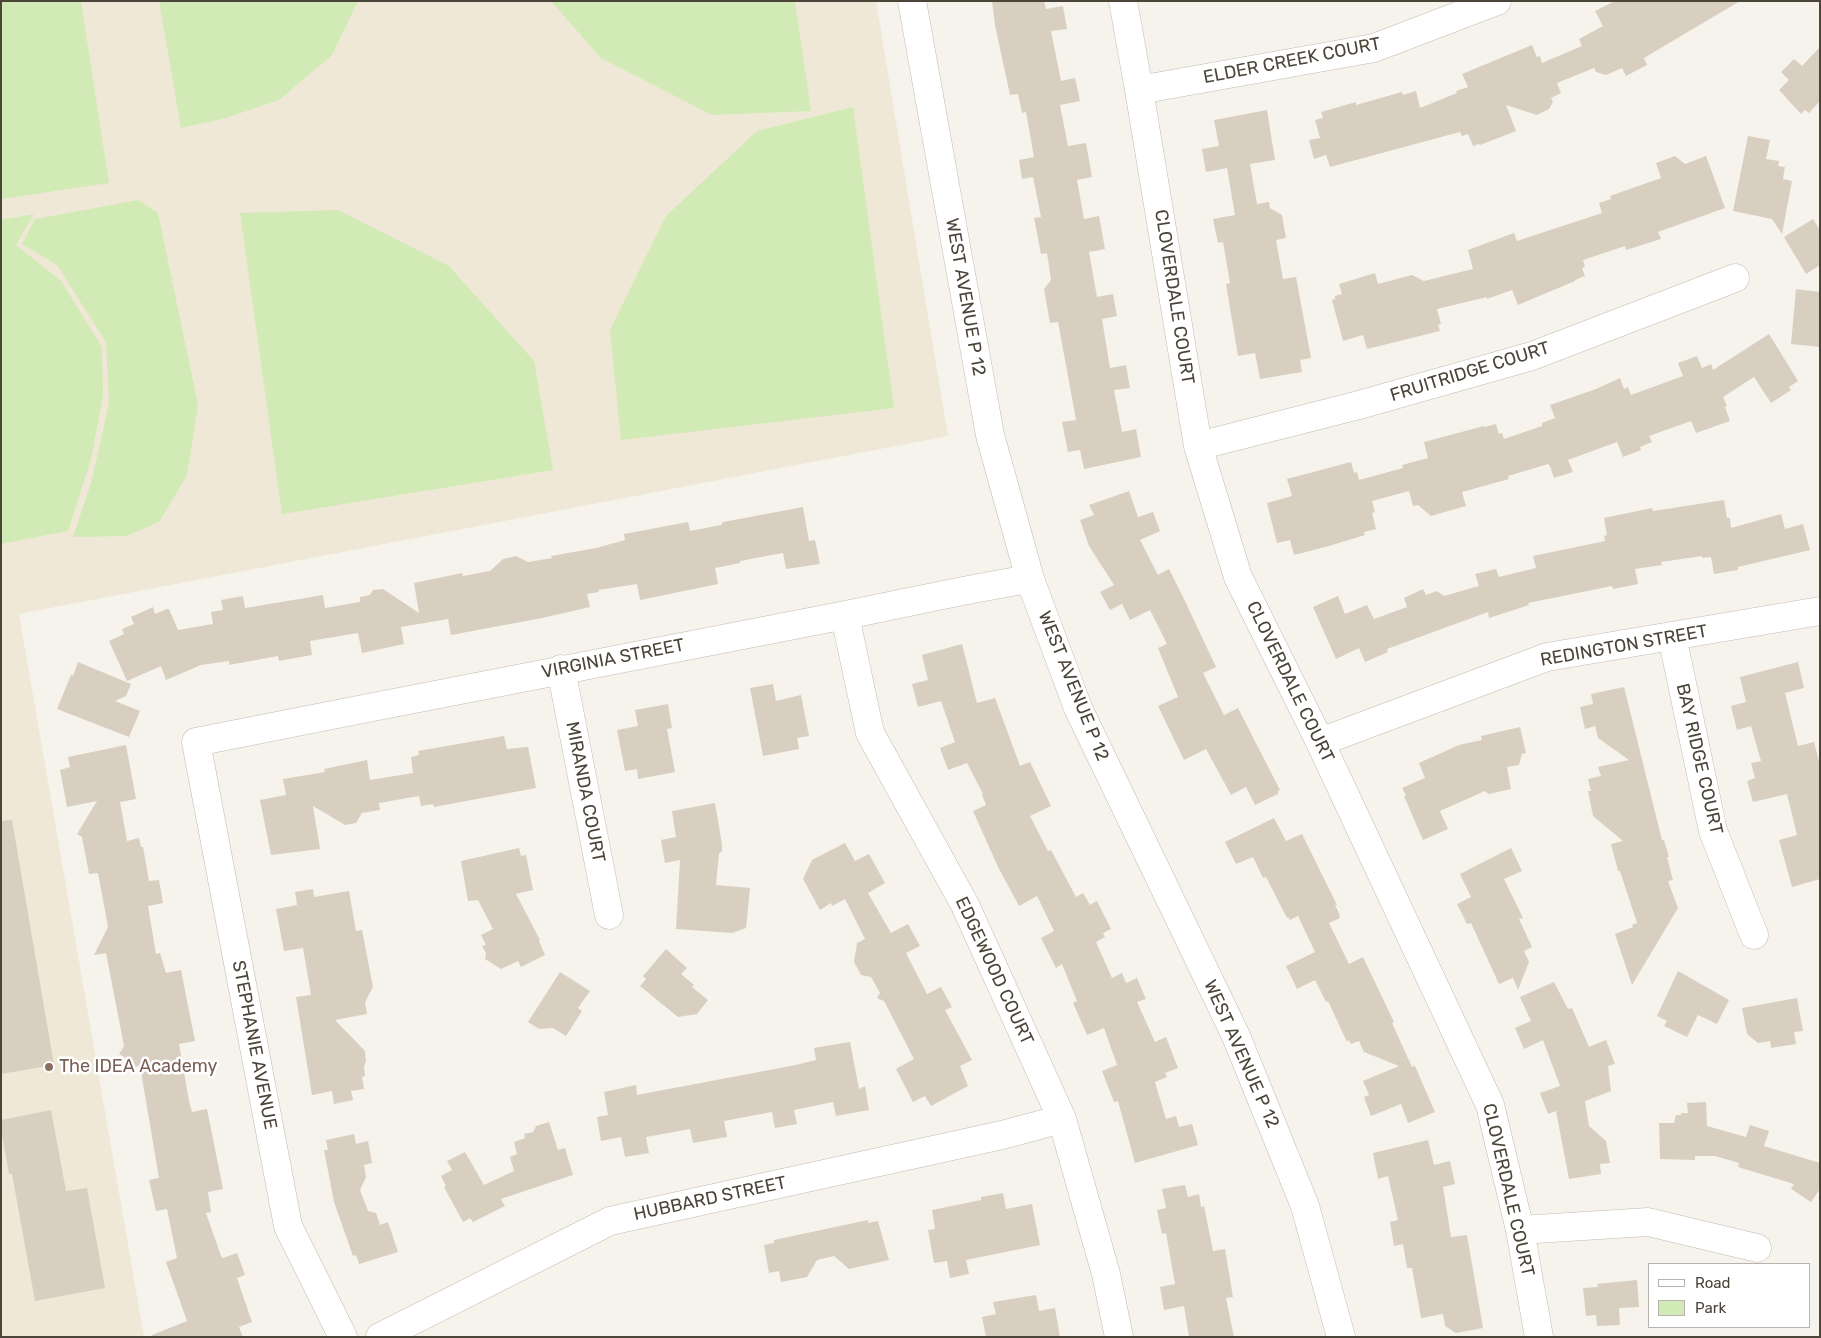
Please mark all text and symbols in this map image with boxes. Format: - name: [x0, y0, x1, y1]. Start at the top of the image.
- street label: ELDER CREEK COURT: [1201, 33, 1383, 89]
- street label: CLOVERDALE COURT: [1150, 208, 1198, 386]
- street label: WEST AVENUE P 12: [940, 216, 990, 378]
- street label: FRUITRIDGE COURT: [1388, 337, 1552, 407]
- street label: CLOVERDALE COURT: [1242, 598, 1338, 766]
- street label: WEST AVENUE P 12: [1033, 608, 1113, 764]
- street label: REDINGTON STREET: [1539, 621, 1709, 671]
- street label: VIRGINIA STREET: [540, 635, 686, 683]
- street label: BAY RIDGE COURT: [1671, 681, 1727, 837]
- street label: MIRANDA COURT: [561, 720, 609, 864]
- street label: EDGEWOOD COURT: [950, 894, 1038, 1048]
- street label: STEPHANIE AVENUE: [227, 959, 281, 1131]
- street label: WEST AVENUE P 12: [1199, 977, 1283, 1131]
- place label: The IDEA Academy: [59, 1056, 217, 1078]
- marker: The IDEA Academy: [43, 1061, 55, 1073]
- street label: CLOVERDALE COURT: [1478, 1101, 1538, 1279]
- street label: HUBBARD STREET: [632, 1172, 788, 1226]
- legend: [1648, 1263, 1811, 1328]
- text: Road: [1695, 1274, 1731, 1292]
- text: Park: [1695, 1299, 1726, 1317]

